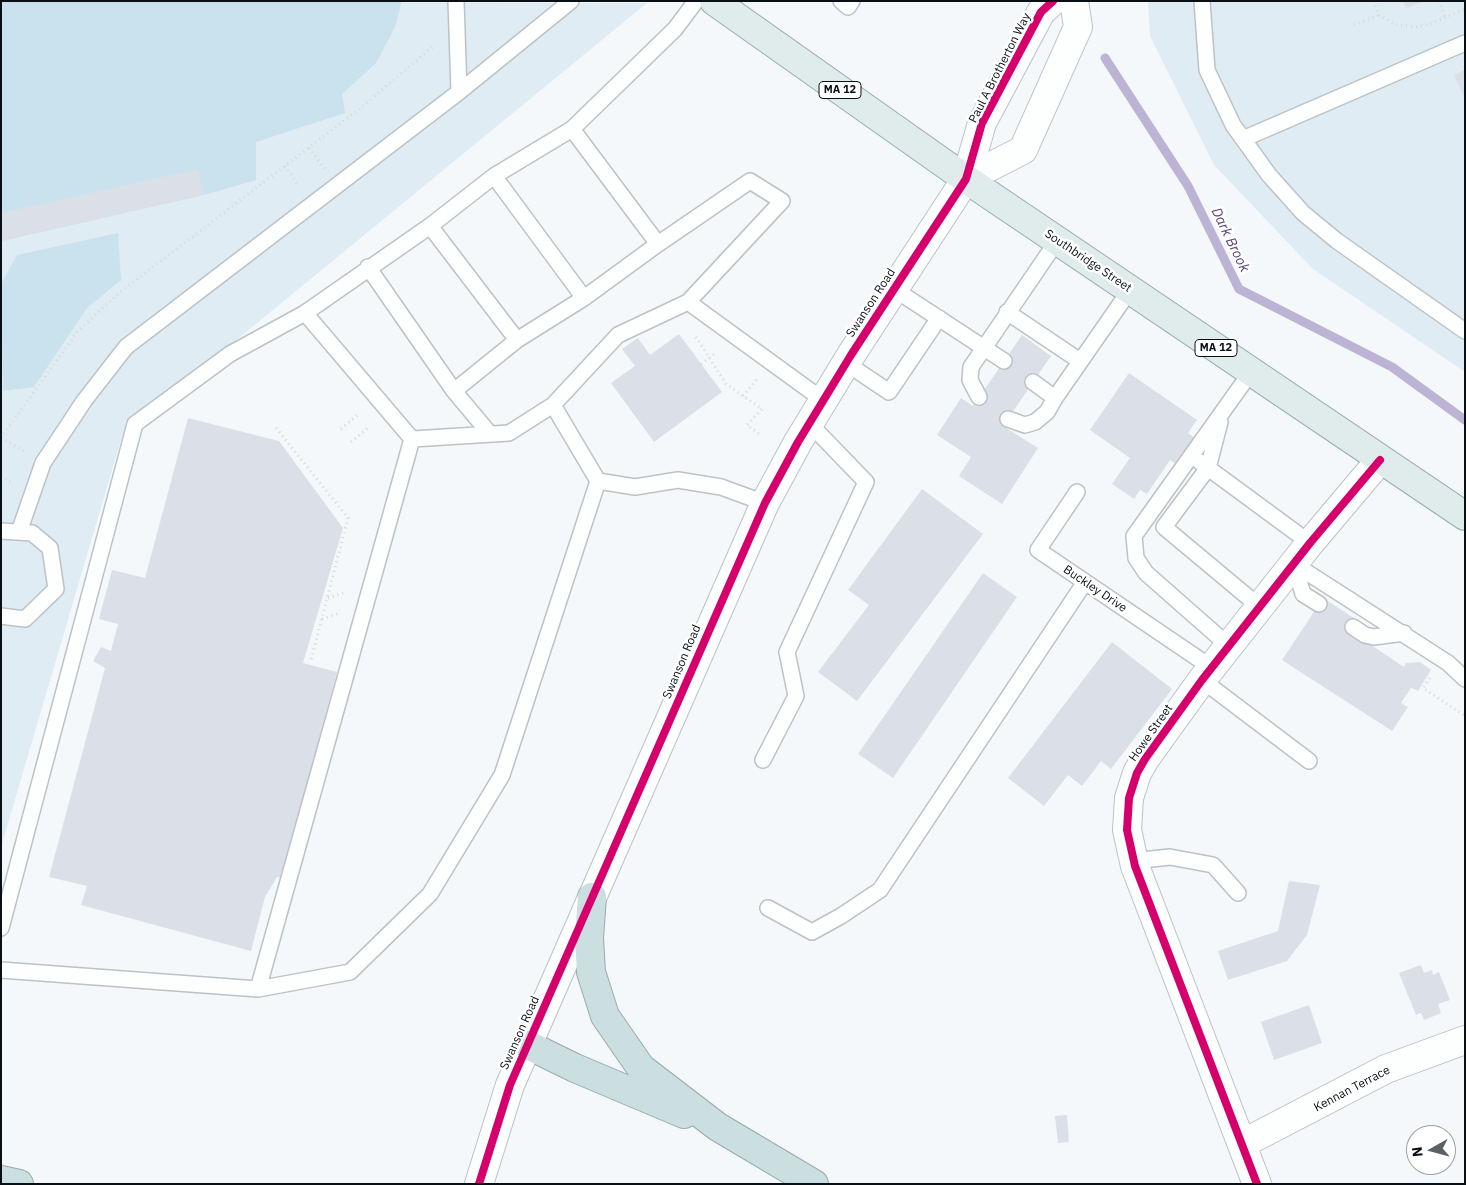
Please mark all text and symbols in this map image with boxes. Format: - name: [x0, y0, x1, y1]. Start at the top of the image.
- street label: Paul A Brotherton Way: [966, 11, 1034, 125]
- road number: MA 12: [819, 82, 861, 98]
- water label: Dark Brook: [1207, 205, 1253, 275]
- street label: Southbridge Street: [1042, 227, 1134, 295]
- street label: Swanson Road: [843, 266, 899, 340]
- road number: MA 12: [1195, 339, 1237, 356]
- street label: Buckley Drive: [1061, 562, 1129, 616]
- street label: Swanson Road: [660, 623, 704, 701]
- street label: Howe Street: [1126, 702, 1176, 764]
- street label: Swanson Road: [497, 994, 543, 1072]
- street label: Kennan Terrace: [1312, 1063, 1392, 1115]
- north arrow: [1406, 1125, 1456, 1175]
- text: N: [1408, 1146, 1427, 1158]

